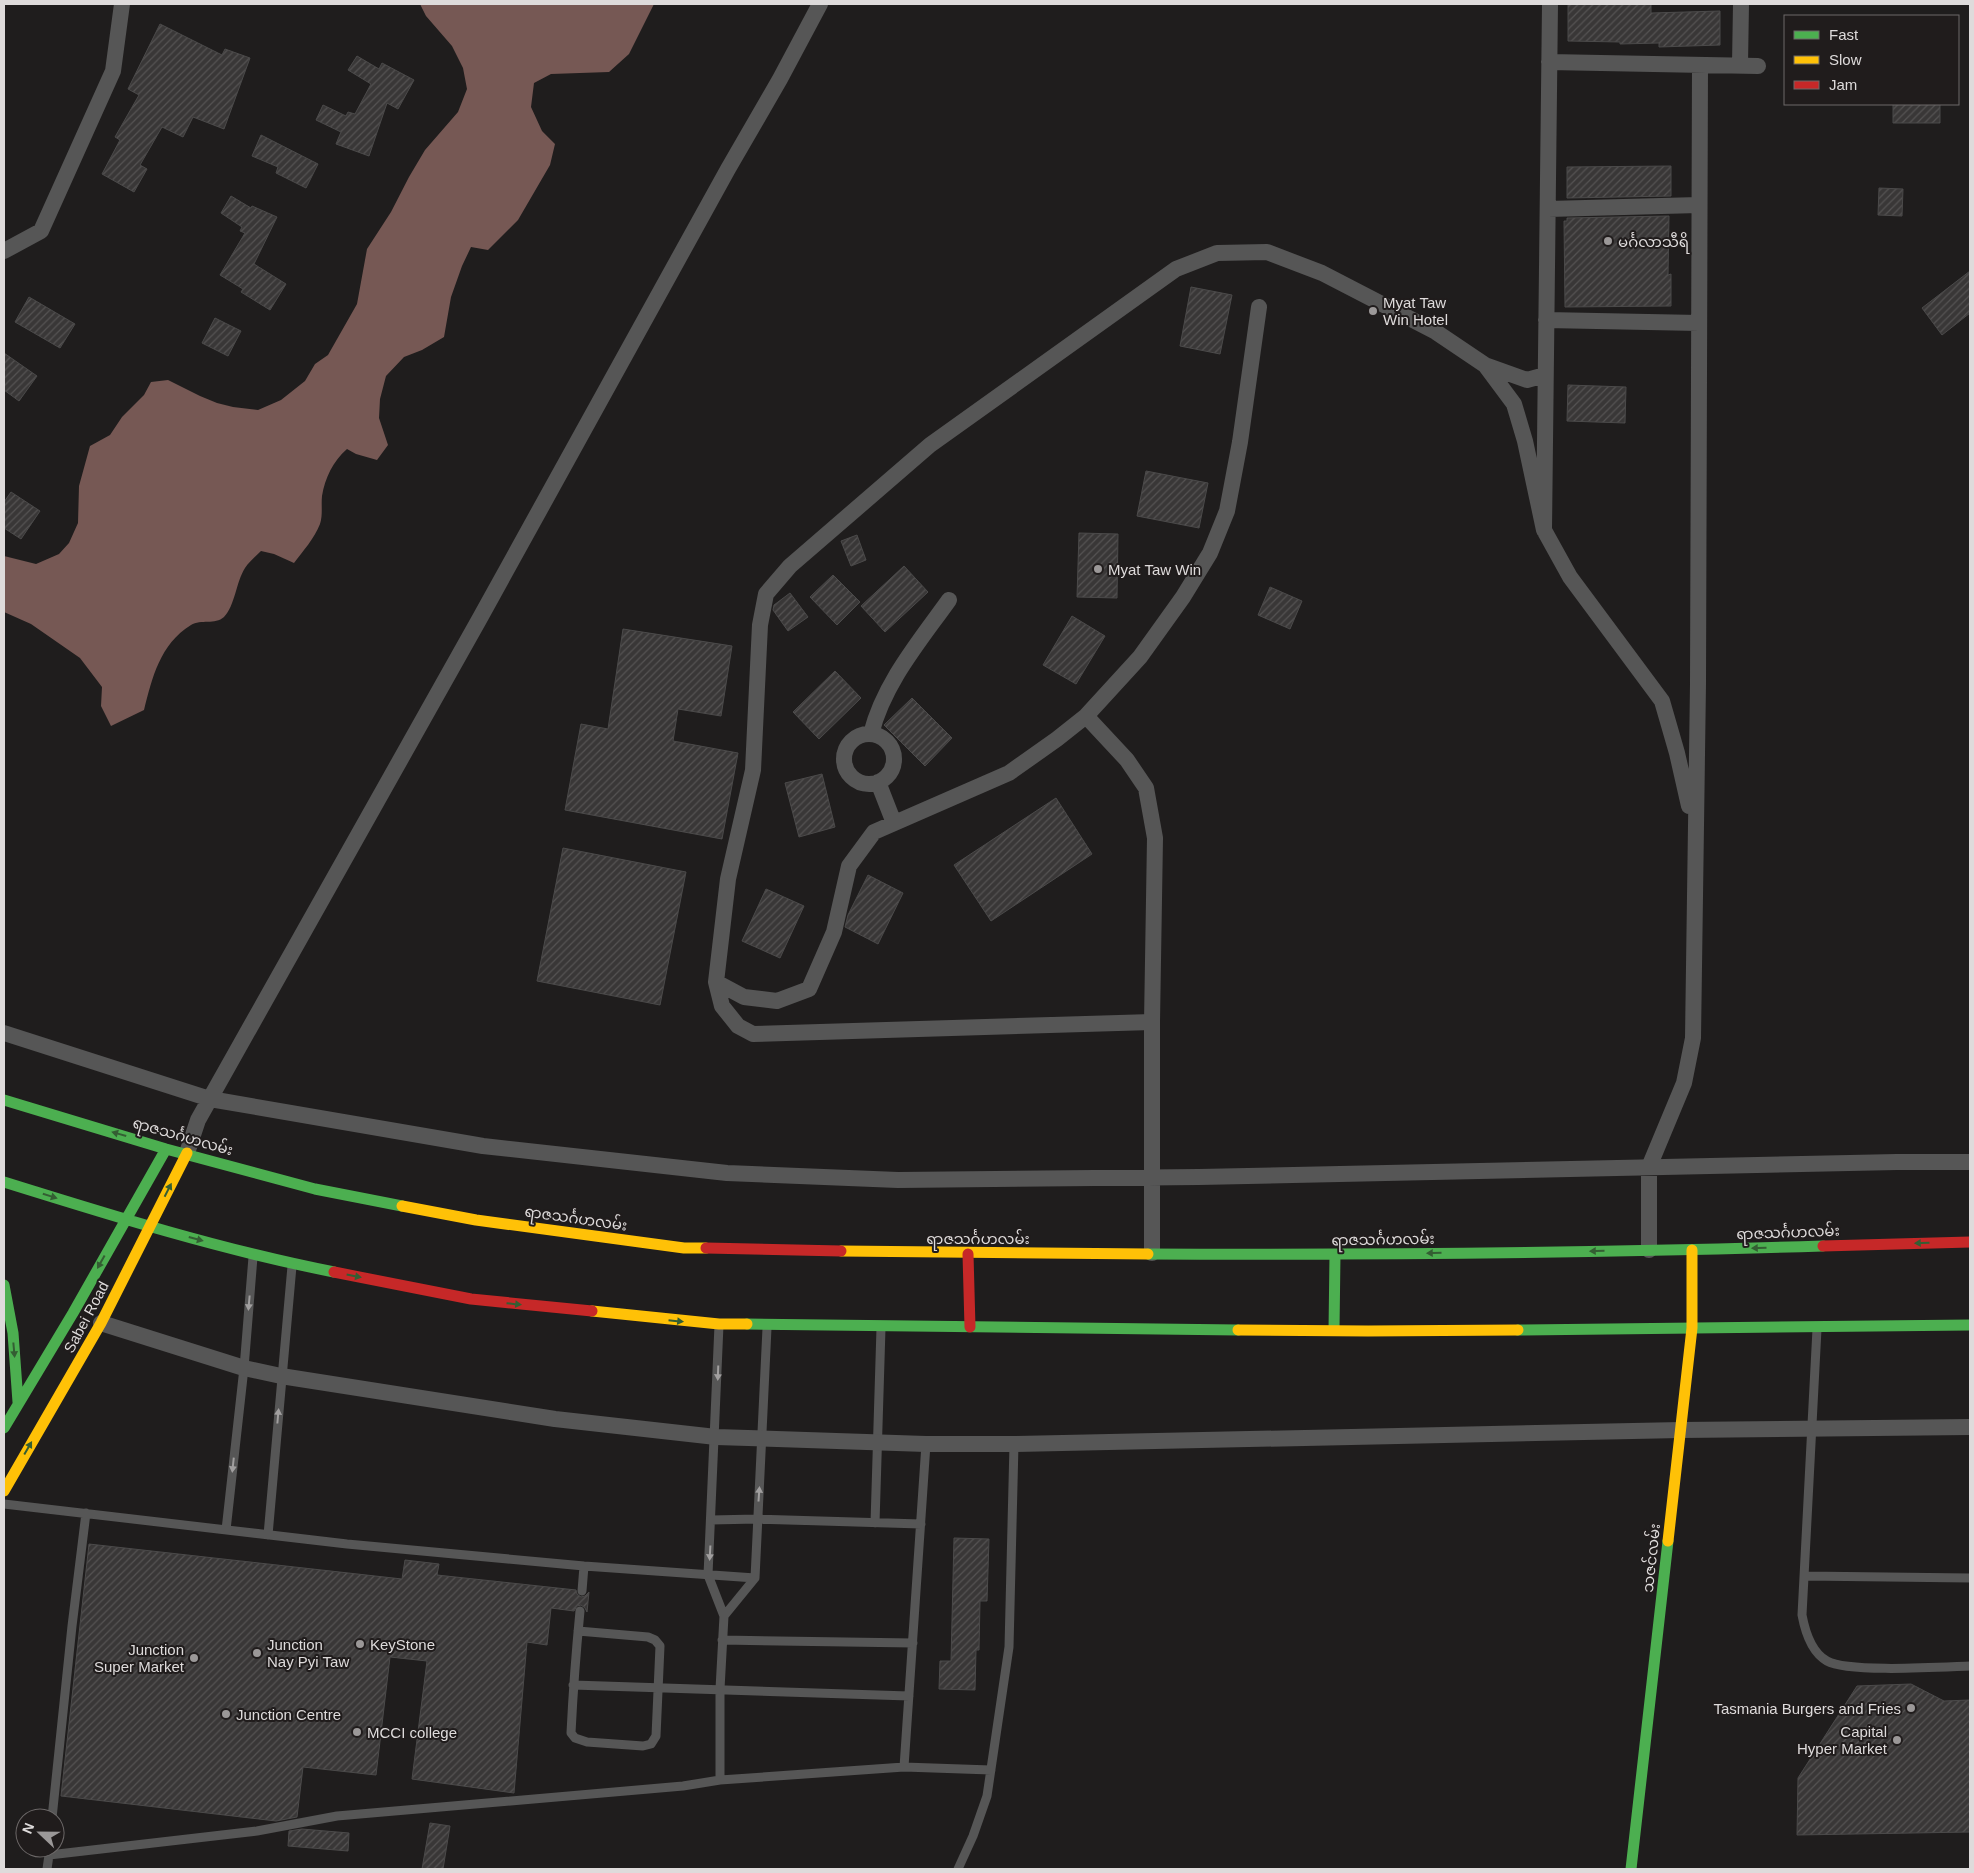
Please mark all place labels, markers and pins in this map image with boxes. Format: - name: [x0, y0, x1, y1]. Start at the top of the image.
- place label: မင်္ဂလာသီရိ: [1618, 232, 1690, 254]
- marker: မင်္ဂလာသီရိ: [1602, 235, 1614, 247]
- place label: Myat Taw Win Hotel: [1383, 294, 1448, 328]
- marker: Myat Taw Win Hotel: [1367, 305, 1379, 317]
- place label: Myat Taw Win: [1108, 561, 1201, 578]
- marker: Myat Taw Win: [1092, 563, 1104, 575]
- place label: Junction Nay Pyi Taw: [267, 1636, 349, 1670]
- place label: KeyStone: [370, 1636, 435, 1653]
- marker: KeyStone: [354, 1638, 366, 1650]
- place label: Junction Super Market: [94, 1641, 185, 1675]
- marker: Junction Nay Pyi Taw: [251, 1647, 263, 1659]
- marker: Junction Super Market: [188, 1652, 200, 1664]
- place label: Tasmania Burgers and Fries: [1713, 1700, 1901, 1717]
- marker: Tasmania Burgers and Fries: [1905, 1702, 1917, 1714]
- place label: Junction Centre: [236, 1706, 341, 1723]
- marker: Junction Centre: [220, 1708, 232, 1720]
- place label: Capital Hyper Market: [1797, 1723, 1888, 1757]
- place label: MCCI college: [367, 1724, 457, 1741]
- marker: MCCI college: [351, 1726, 363, 1738]
- marker: Capital Hyper Market: [1891, 1734, 1903, 1746]

